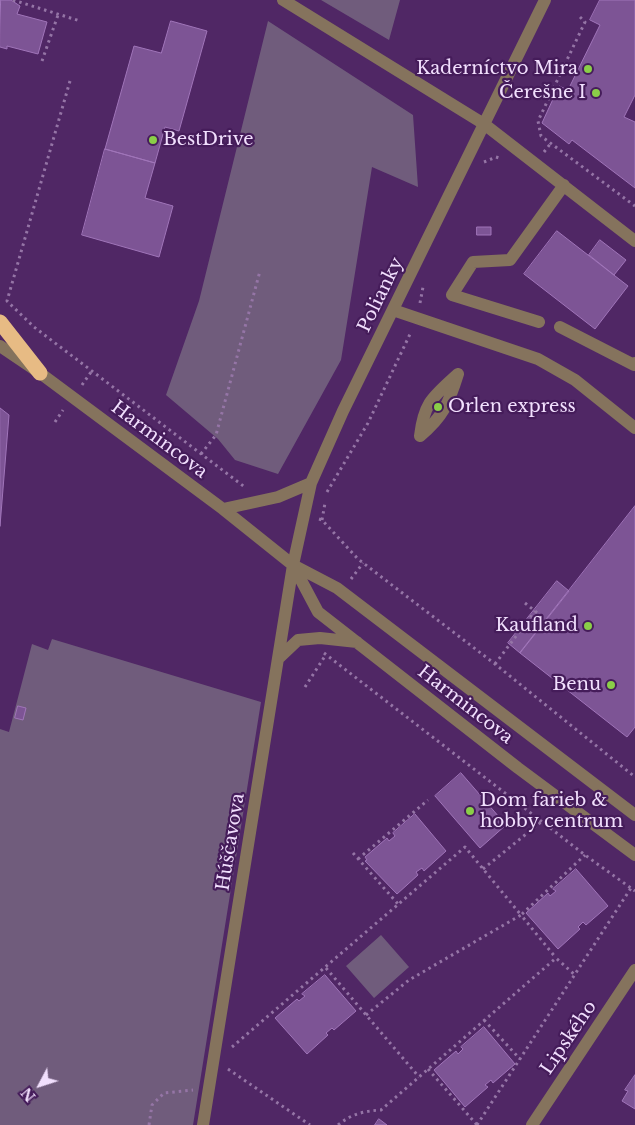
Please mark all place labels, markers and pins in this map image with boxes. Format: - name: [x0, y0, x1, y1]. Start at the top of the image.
- place label: Kaderníctvo Mira: [416, 58, 578, 80]
- marker: Kaderníctvo Mira: [582, 63, 594, 75]
- place label: Čerešne I: [499, 82, 586, 104]
- marker: Čerešne I: [590, 87, 602, 99]
- place label: BestDrive: [163, 129, 254, 151]
- marker: BestDrive: [147, 134, 159, 146]
- place label: Orlen express: [448, 396, 576, 418]
- marker: Orlen express: [432, 401, 444, 413]
- place label: Kaufland: [495, 615, 578, 637]
- marker: Kaufland: [582, 620, 594, 632]
- place label: Benu: [552, 674, 601, 696]
- marker: Benu: [605, 679, 617, 691]
- place label: Dom farieb & hobby centrum: [480, 790, 623, 832]
- marker: Dom farieb & hobby centrum: [464, 805, 476, 817]

